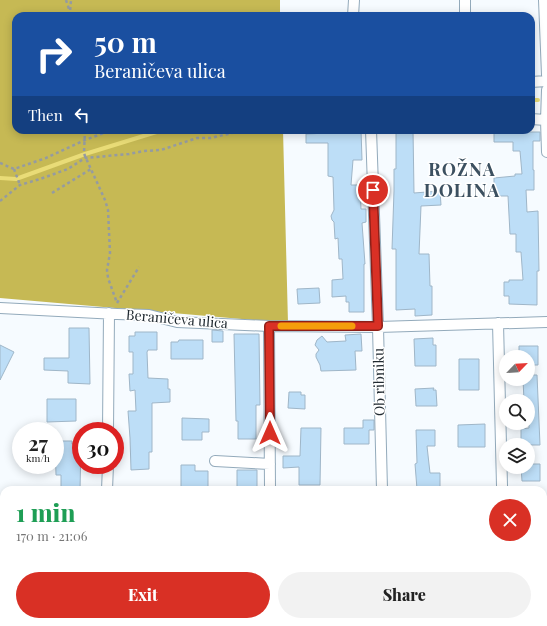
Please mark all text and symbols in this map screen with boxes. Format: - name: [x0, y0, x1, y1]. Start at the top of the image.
- text: 50 m: [94, 23, 157, 60]
- icon: right: [28, 28, 80, 80]
- text: Beraničeva ulica: [94, 59, 226, 83]
- icon: left: [71, 104, 93, 126]
- text: Then: [28, 105, 63, 125]
- district label: ROŽNA DOLINA: [424, 157, 500, 202]
- pin: [356, 173, 390, 207]
- icon: arrive: [362, 179, 384, 201]
- street label: Beraničeva ulica: [125, 305, 229, 332]
- street label: Ob ribniku: [368, 348, 389, 416]
- north arrow: [499, 350, 535, 386]
- map controls: [499, 350, 535, 474]
- button: search: [499, 394, 535, 430]
- position arrow: [249, 412, 291, 454]
- speed limit sign: 30: [72, 422, 124, 474]
- text: 27: [28, 429, 48, 456]
- button: layers: [499, 438, 535, 474]
- text: km/h: [26, 451, 50, 465]
- text: 1 min: [16, 496, 75, 528]
- button: close: [489, 499, 531, 541]
- text: 170 m · 21:06: [16, 527, 88, 544]
- button: Exit: [16, 572, 270, 618]
- button: Share: [278, 572, 531, 618]

